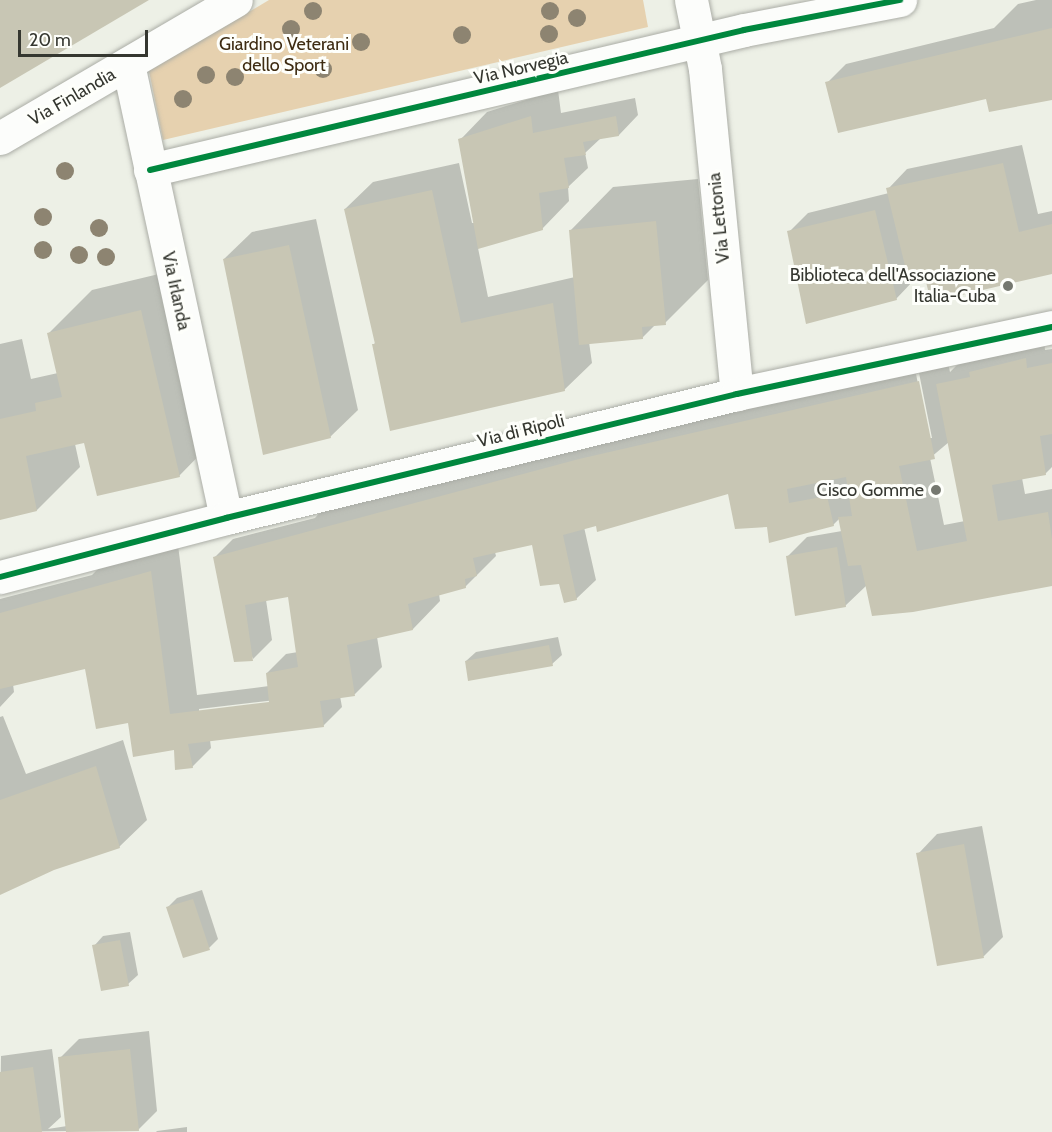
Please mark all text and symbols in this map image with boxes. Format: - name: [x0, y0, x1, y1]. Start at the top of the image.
- scale bar: [21, 18, 152, 56]
- text: 20 m: [29, 29, 71, 51]
- park label: Giardino Veterani dello Sport: [219, 34, 349, 76]
- street label: Via Norvegia: [472, 47, 570, 89]
- street label: Via Finlandia: [25, 63, 119, 131]
- street label: Via Lettonia: [704, 172, 734, 264]
- street label: Via Irlanda: [157, 250, 195, 332]
- place label: Biblioteca dell'Associazione Italia-Cuba: [790, 265, 996, 308]
- marker: Biblioteca dell'Associazione Italia-Cuba: [1001, 279, 1015, 293]
- street label: Via di Ripoli: [475, 410, 567, 452]
- place label: Cisco Gomme: [816, 479, 924, 501]
- marker: Cisco Gomme: [929, 483, 943, 497]

